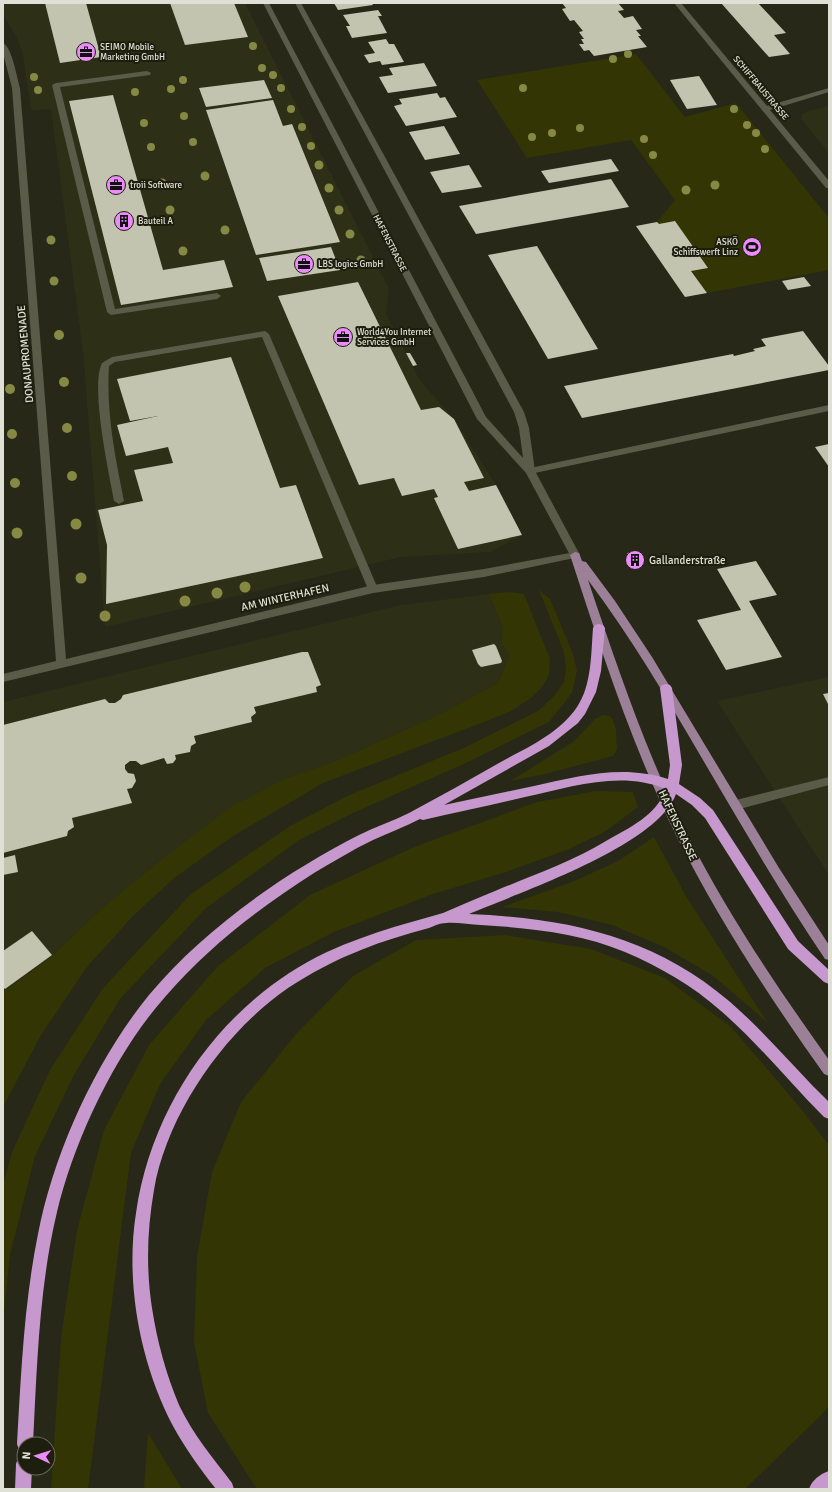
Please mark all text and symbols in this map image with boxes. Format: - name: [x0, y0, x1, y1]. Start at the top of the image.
- office icon: SEIMO Mobile Marketing GmbH: [75, 41, 97, 63]
- place label: SEIMO Mobile Marketing GmbH: [100, 42, 165, 63]
- street label: SCHIFFBAUSTRASSE: [731, 54, 791, 123]
- office icon: troii Software: [105, 174, 127, 196]
- place label: troii Software: [130, 180, 183, 191]
- building icon: Bauteil A: [113, 210, 135, 232]
- street label: HAFENSTRASSE: [370, 213, 409, 274]
- place label: Bauteil A: [138, 216, 174, 227]
- place label: ASKÖ Schiffswerft Linz: [674, 236, 738, 258]
- sports icon: ASKÖ Schiffswerft Linz: [741, 236, 763, 258]
- office icon: LBS logics GmbH: [293, 253, 315, 275]
- place label: LBS logics GmbH: [318, 259, 383, 270]
- street label: DONAUPROMENADE: [15, 304, 36, 403]
- office icon: World4You Internet Services GmbH: [332, 326, 354, 348]
- place label: World4You Internet Services GmbH: [357, 327, 431, 348]
- building icon: Gallanderstraße: [624, 549, 646, 571]
- place label: Gallanderstraße: [649, 554, 726, 567]
- street label: AM WINTERHAFEN: [240, 581, 330, 614]
- street label: HAFENSTRASSE: [655, 788, 700, 863]
- north arrow: [16, 1436, 56, 1476]
- text: N: [20, 1451, 33, 1460]

